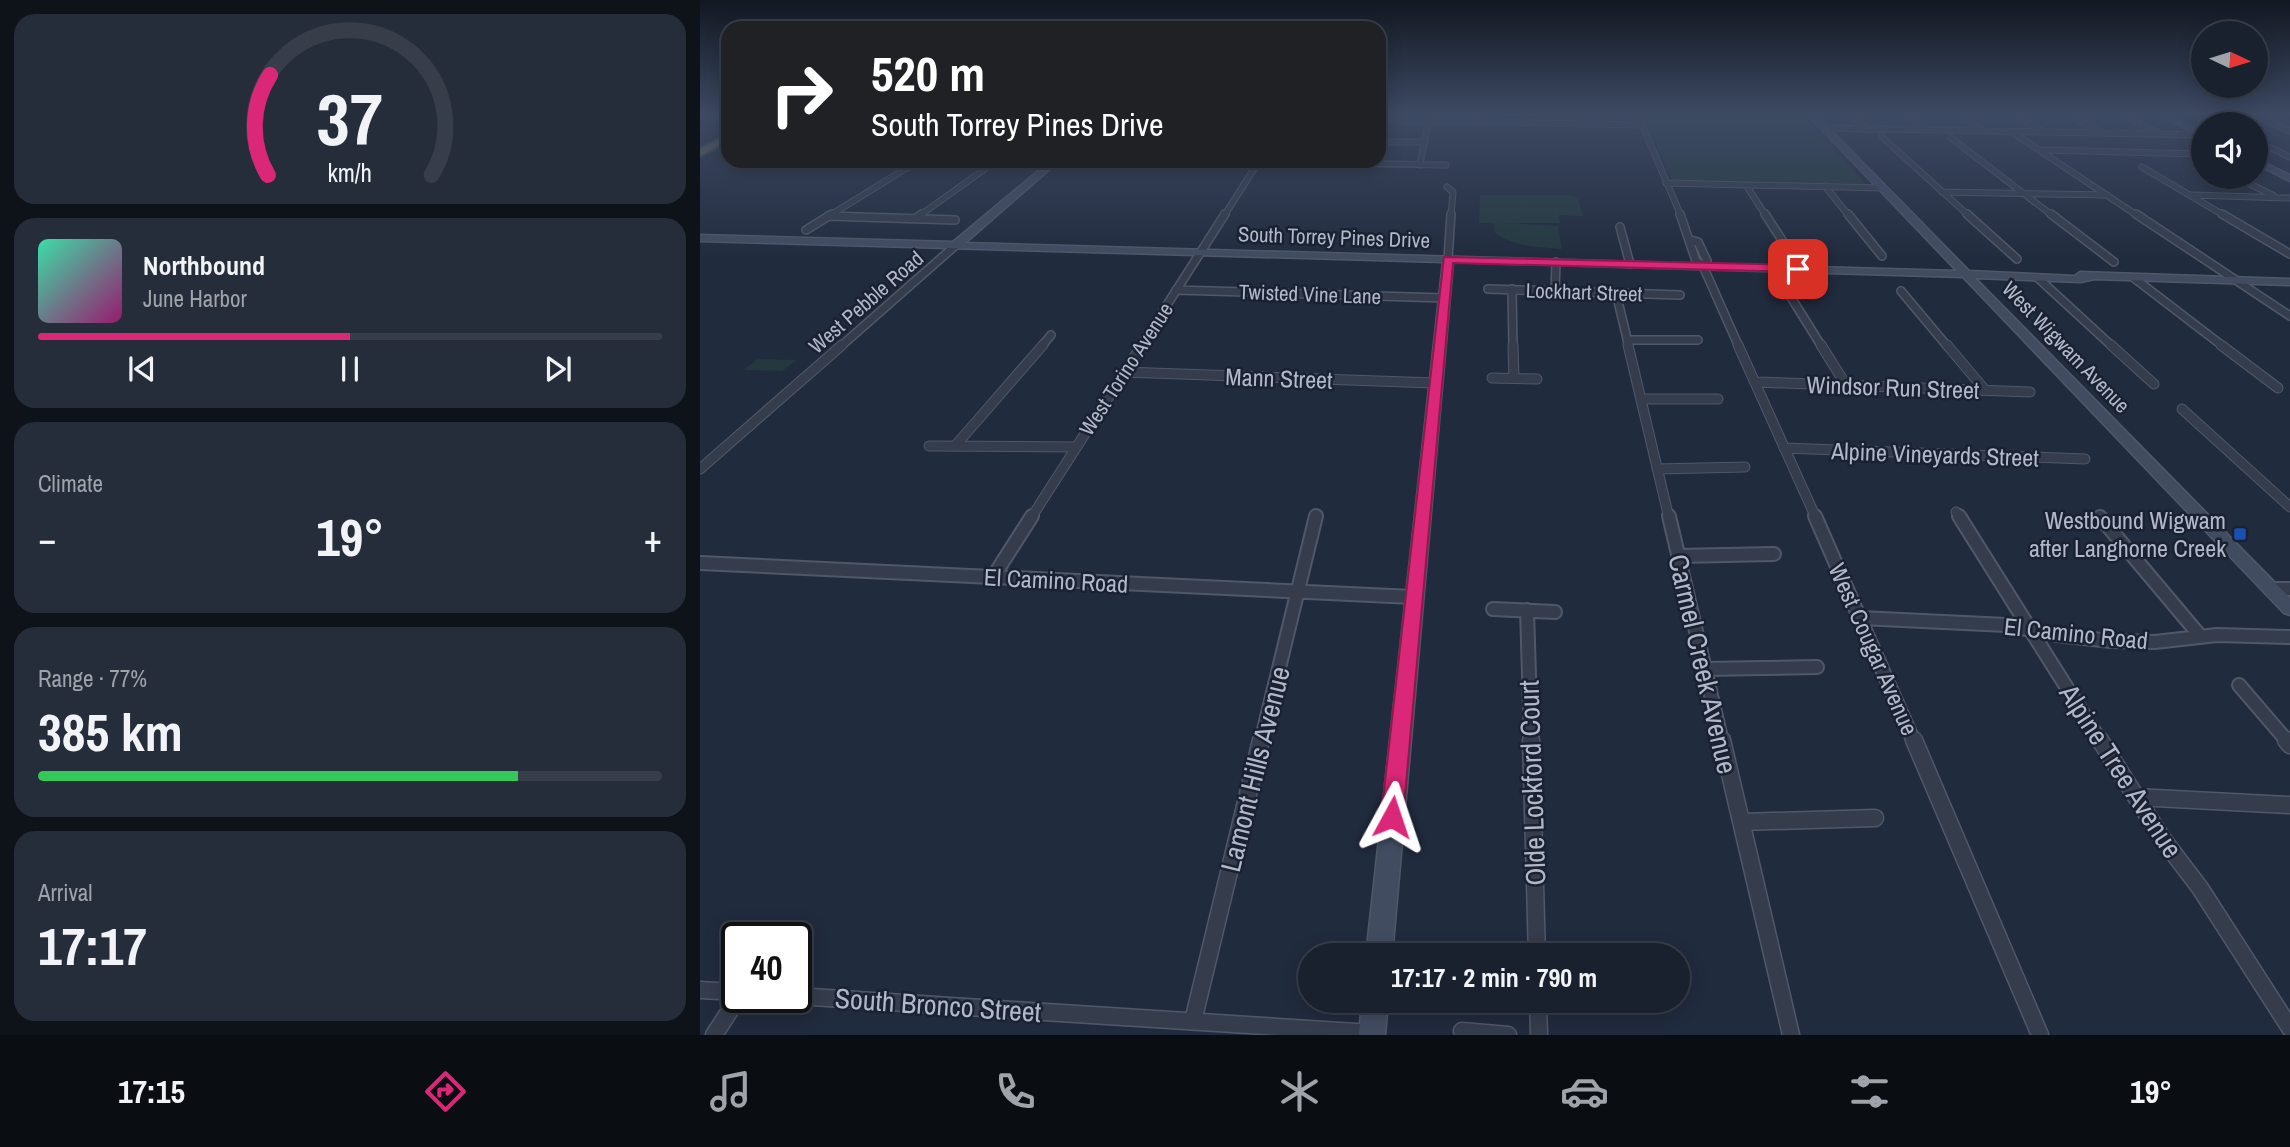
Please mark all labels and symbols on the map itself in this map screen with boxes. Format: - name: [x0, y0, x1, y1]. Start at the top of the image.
- north arrow: [2191, 21, 2268, 98]
- street label: South Torrey Pines Drive: [1238, 219, 1430, 255]
- pin: [1768, 239, 1828, 299]
- street label: West Pebble Road: [802, 244, 930, 360]
- street label: Lockhart Street: [1525, 275, 1643, 309]
- street label: West Wigwam Avenue: [1996, 275, 2136, 419]
- street label: Twisted Vine Lane: [1238, 277, 1382, 311]
- street label: West Torino Avenue: [1072, 297, 1180, 441]
- street label: Mann Street: [1225, 360, 1334, 396]
- street label: Windsor Run Street: [1806, 368, 1980, 406]
- street label: Alpine Vineyards Street: [1830, 434, 2040, 474]
- place label: Westbound Wigwam after Langhorne Creek: [2029, 504, 2226, 564]
- marker: Westbound Wigwam after Langhorne Creek: [2232, 526, 2248, 542]
- street label: Carmel Creek Avenue: [1659, 550, 1747, 778]
- street label: West Cougar Avenue: [1822, 558, 1926, 740]
- street label: El Camino Road: [983, 560, 1129, 600]
- street label: El Camino Road: [2003, 610, 2149, 656]
- street label: Lamont Hills Avenue: [1211, 662, 1299, 876]
- street label: Alpine Tree Avenue: [2050, 676, 2191, 865]
- street label: Olde Lockford Court: [1509, 680, 1555, 886]
- position arrow: [1355, 780, 1429, 854]
- speed limit sign: 40: [721, 922, 812, 1013]
- street label: South Bronco Street: [834, 979, 1042, 1031]

